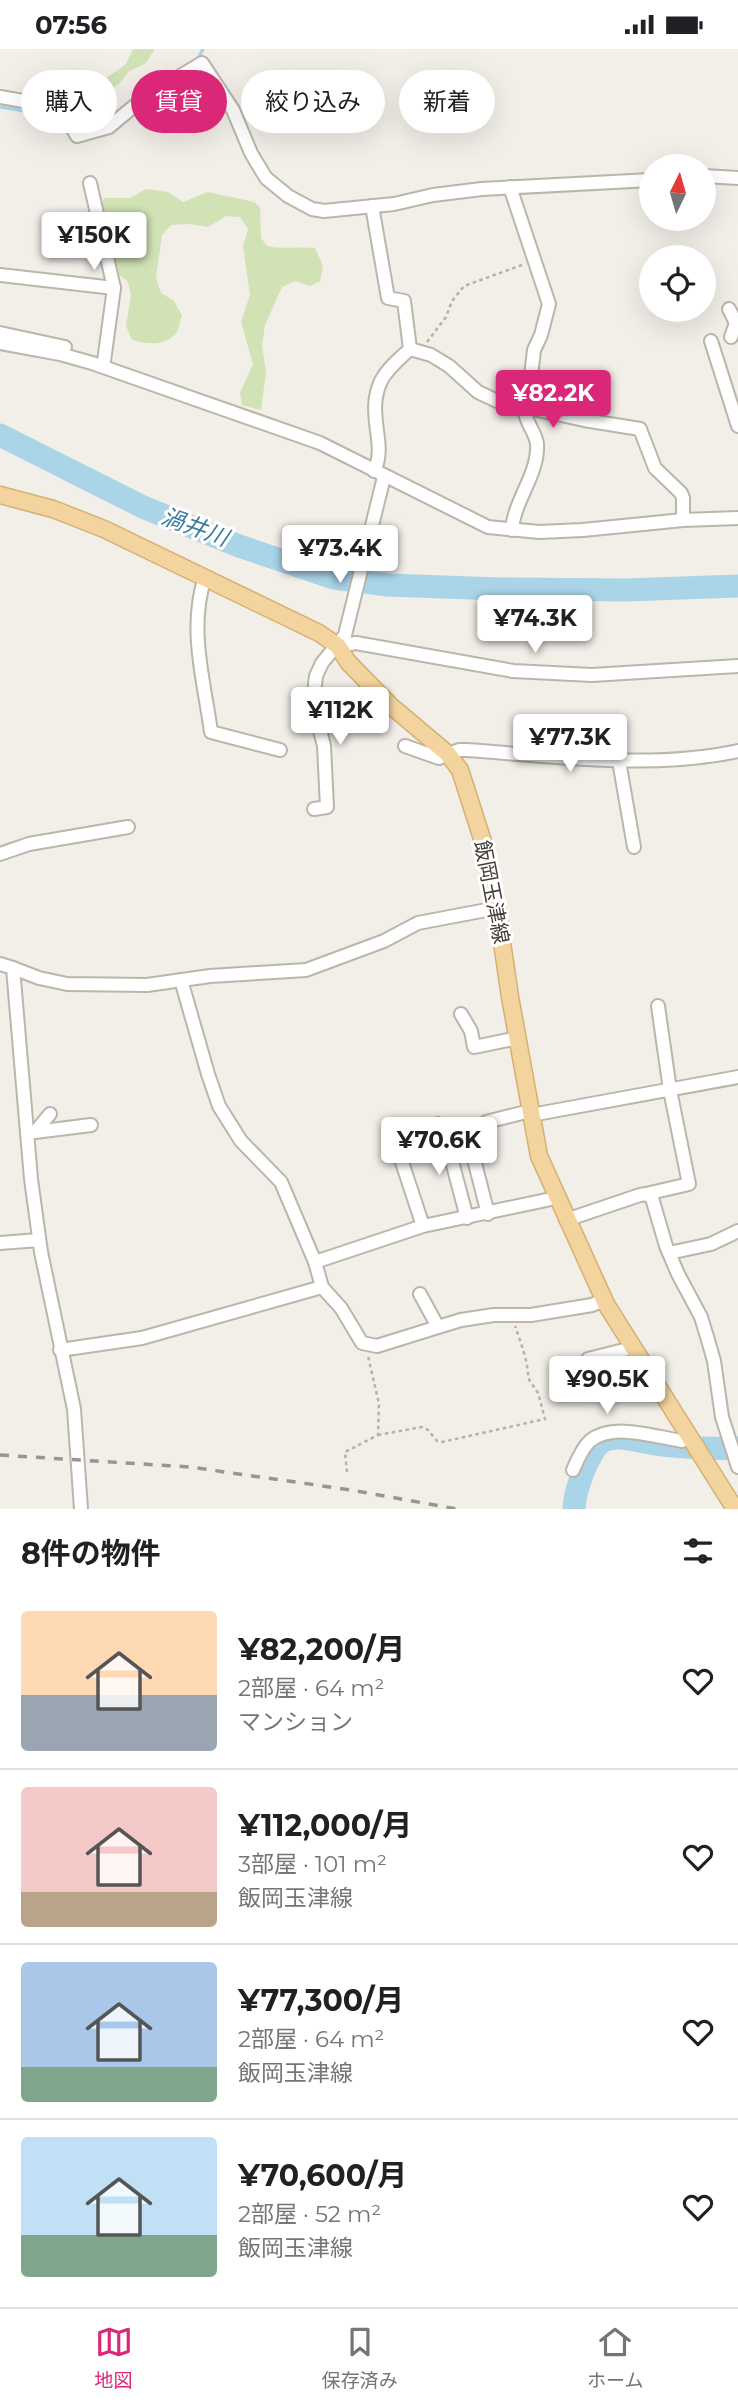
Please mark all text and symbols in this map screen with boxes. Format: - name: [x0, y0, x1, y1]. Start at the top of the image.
- text: 07:56: [35, 9, 107, 41]
- chip: 購入: [21, 70, 117, 133]
- chip: 賃貸: [131, 70, 227, 133]
- chip: 絞り込み: [241, 70, 385, 133]
- chip: 新着: [399, 70, 495, 133]
- north arrow: [639, 154, 716, 231]
- map controls: [639, 154, 716, 322]
- pin: ¥150K: [45, 213, 143, 272]
- text: ¥150K: [58, 221, 130, 249]
- button: locate: [639, 245, 716, 322]
- pin: ¥82.2K: [496, 371, 610, 430]
- text: ¥82.2K: [512, 379, 594, 407]
- water label: 渦井川: [158, 502, 235, 553]
- pin: ¥73.4K: [283, 525, 397, 585]
- text: ¥73.4K: [298, 534, 382, 562]
- pin: ¥74.3K: [478, 595, 592, 655]
- text: ¥74.3K: [493, 604, 577, 632]
- pin: ¥112K: [291, 687, 389, 747]
- text: ¥112K: [307, 696, 373, 724]
- pin: ¥77.3K: [513, 715, 627, 774]
- text: ¥77.3K: [529, 723, 611, 751]
- street label: 飯岡玉津線: [470, 838, 514, 946]
- pin: ¥70.6K: [382, 1117, 496, 1177]
- text: ¥70.6K: [397, 1126, 481, 1154]
- pin: ¥90.5K: [550, 1357, 664, 1416]
- text: ¥90.5K: [565, 1365, 649, 1393]
- icon: filters: [679, 1532, 717, 1570]
- text: 8件の物件: [21, 1535, 161, 1572]
- text: ¥82,200/月: [238, 1631, 405, 1668]
- icon: home: [77, 1639, 161, 1723]
- icon: heart: [679, 1662, 717, 1700]
- text: 2部屋 · 64 m²: [238, 1674, 384, 1702]
- text: マンション: [238, 1708, 353, 1736]
- text: ¥112,000/月: [238, 1807, 412, 1844]
- icon: home: [77, 1815, 161, 1899]
- icon: heart: [679, 1838, 717, 1876]
- text: 3部屋 · 101 m²: [238, 1850, 387, 1878]
- text: 飯岡玉津線: [238, 1884, 353, 1912]
- text: ¥77,300/月: [238, 1982, 404, 2019]
- icon: home: [77, 1990, 161, 2074]
- icon: heart: [679, 2013, 717, 2051]
- text: 2部屋 · 64 m²: [238, 2025, 384, 2053]
- text: 飯岡玉津線: [238, 2059, 353, 2087]
- text: ¥70,600/月: [238, 2157, 407, 2194]
- icon: home: [77, 2165, 161, 2249]
- icon: heart: [679, 2188, 717, 2226]
- text: 2部屋 · 52 m²: [238, 2200, 381, 2228]
- text: 飯岡玉津線: [238, 2234, 353, 2262]
- tab: 地図: [95, 2323, 133, 2392]
- tab: 保存済み: [322, 2323, 398, 2392]
- tab: ホーム: [587, 2323, 643, 2392]

